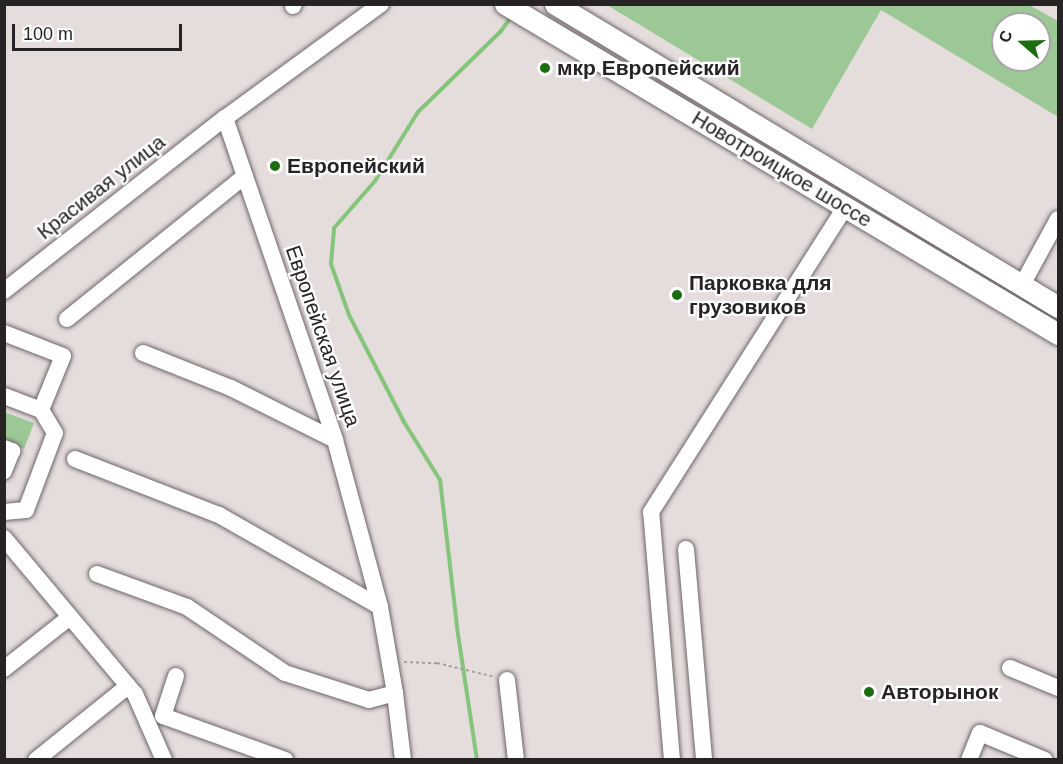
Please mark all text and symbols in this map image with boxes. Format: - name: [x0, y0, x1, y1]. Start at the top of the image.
- scale bar: [15, 12, 184, 50]
- north arrow: [991, 12, 1051, 72]
- text: 100 m: [23, 24, 73, 44]
- text: С: [996, 28, 1015, 45]
- place label: мкр Европейский: [557, 55, 740, 81]
- marker: мкр Европейский: [538, 61, 552, 75]
- street label: Новотроицкое шоссе: [687, 105, 877, 233]
- street label: Красивая улица: [32, 129, 170, 245]
- place label: Европейский: [287, 153, 425, 179]
- marker: Европейский: [268, 159, 282, 173]
- street label: Европейская улица: [280, 242, 366, 430]
- place label: Парковка для грузовиков: [689, 270, 832, 320]
- marker: Парковка для грузовиков: [670, 288, 684, 302]
- place label: Авторынок: [881, 679, 998, 705]
- marker: Авторынок: [862, 685, 876, 699]

